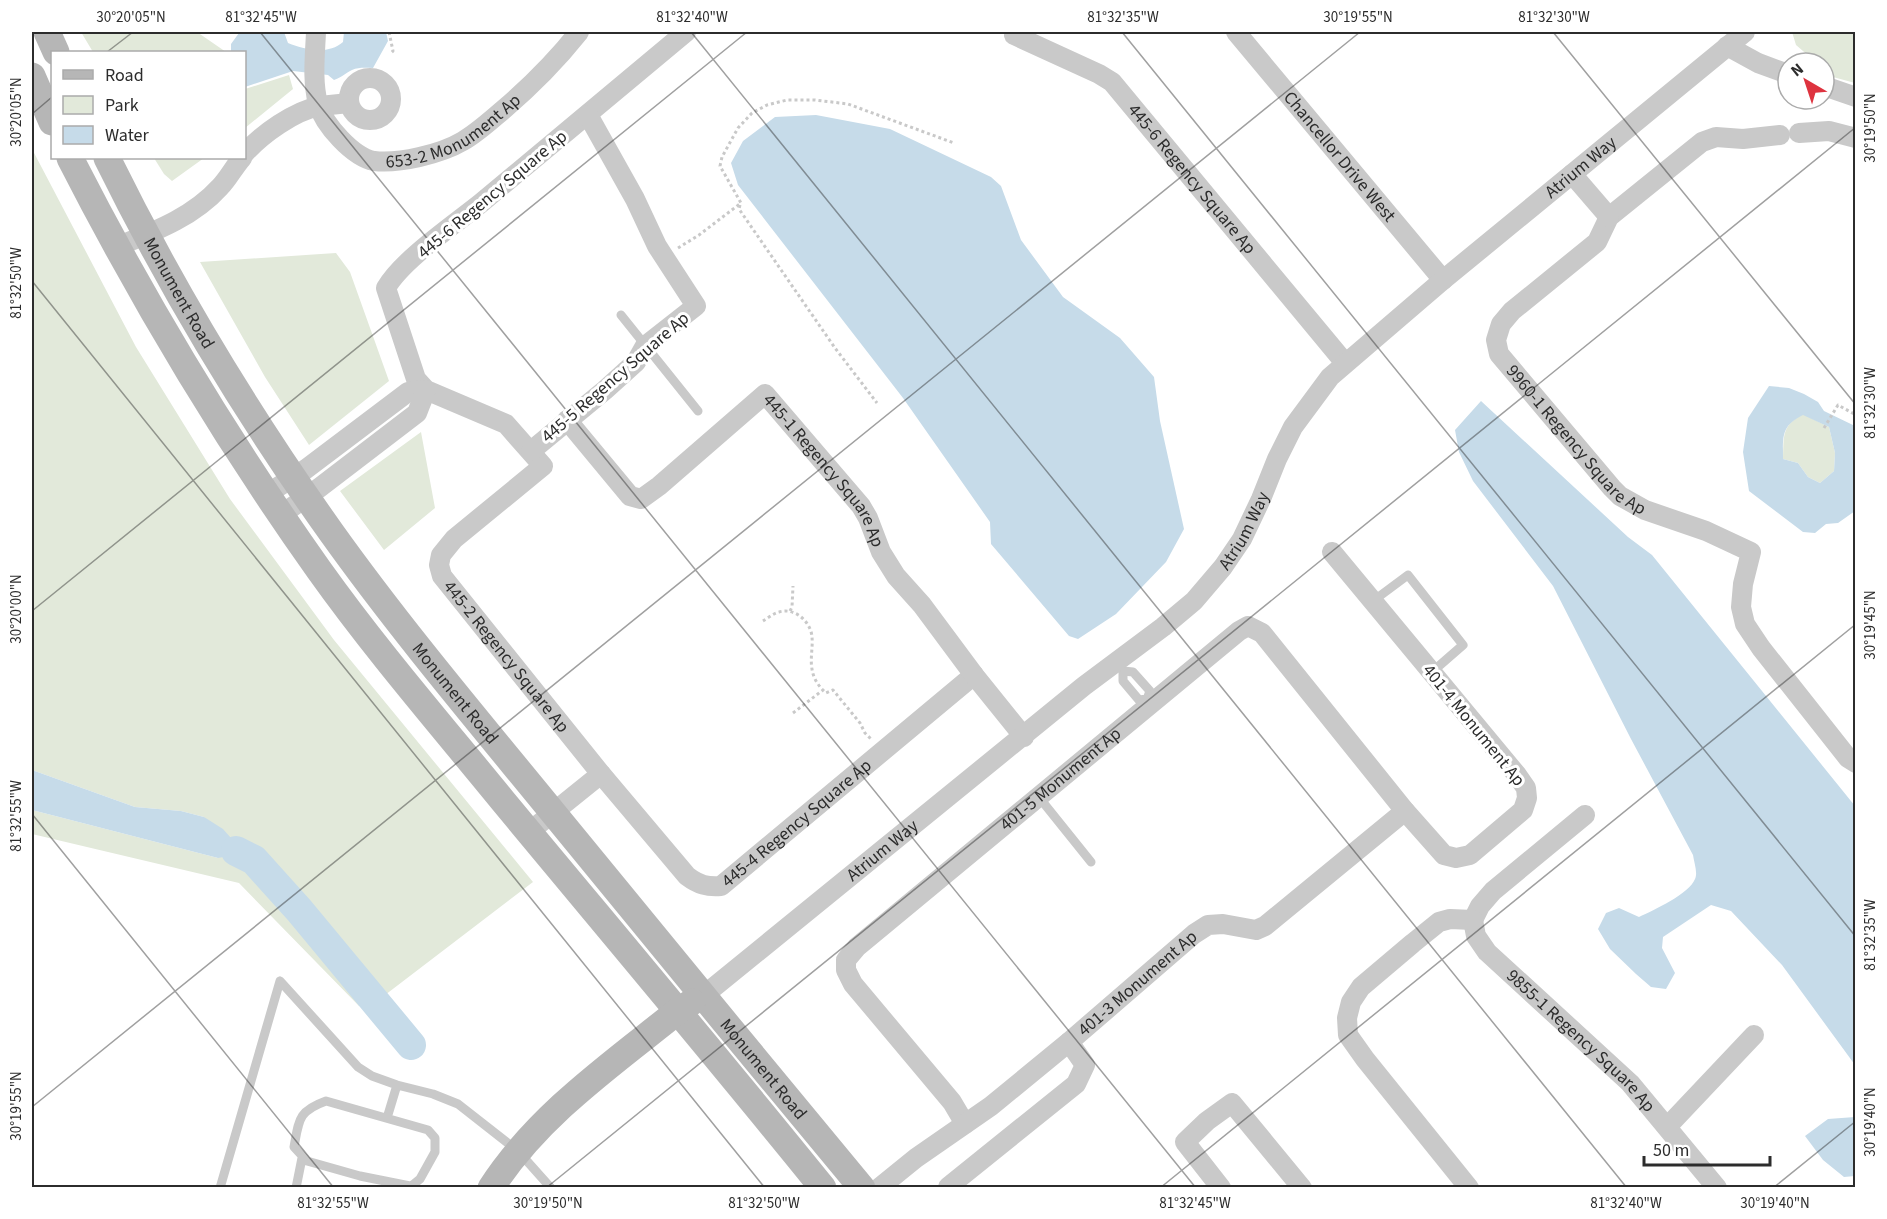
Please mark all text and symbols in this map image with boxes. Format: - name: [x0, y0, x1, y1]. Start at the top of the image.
- text: 30°20'05"N: [96, 7, 166, 28]
- text: 81°32'45"W: [225, 7, 297, 28]
- text: 81°32'40"W: [656, 7, 728, 28]
- text: 81°32'35"W: [1087, 7, 1159, 28]
- text: 30°19'55"N: [1323, 7, 1393, 28]
- text: 81°32'30"W: [1518, 7, 1590, 28]
- legend: [51, 51, 246, 159]
- north arrow: [1776, 51, 1836, 111]
- text: N: [1786, 58, 1808, 82]
- text: Road: [105, 63, 144, 88]
- text: 30°20'05"N: [6, 77, 27, 147]
- street label: Chancellor Drive West: [1277, 86, 1401, 228]
- street label: 653-2 Monument Ap: [385, 88, 526, 175]
- text: Park: [105, 93, 139, 118]
- text: 30°19'50"N: [1860, 93, 1881, 163]
- street label: 445-6 Regency Square Ap: [1122, 98, 1262, 260]
- text: Water: [105, 123, 149, 148]
- street label: 445-6 Regency Square Ap: [412, 124, 573, 265]
- street label: Atrium Way: [1540, 130, 1622, 204]
- street label: Monument Road: [137, 233, 220, 354]
- text: 81°32'50"W: [6, 247, 27, 319]
- street label: 445-5 Regency Square Ap: [536, 306, 695, 449]
- street label: 9960-1 Regency Square Ap: [1500, 359, 1651, 521]
- text: 81°32'30"W: [1860, 367, 1881, 439]
- street label: 445-1 Regency Square Ap: [757, 388, 890, 551]
- street label: Atrium Way: [1213, 488, 1276, 575]
- text: 30°20'00"N: [6, 574, 27, 644]
- street label: 445-2 Regency Square Ap: [437, 575, 575, 738]
- text: 30°19'45"N: [1860, 590, 1881, 660]
- street label: Monument Road: [406, 637, 504, 750]
- street label: 401-4 Monument Ap: [1417, 659, 1531, 792]
- street label: 401-5 Monument Ap: [994, 722, 1127, 837]
- street label: 445-4 Regency Square Ap: [716, 753, 877, 893]
- text: 81°32'55"W: [6, 780, 27, 852]
- street label: Atrium Way: [841, 813, 924, 887]
- text: 81°32'35"W: [1860, 899, 1881, 971]
- street label: 401-3 Monument Ap: [1072, 925, 1203, 1042]
- street label: 9855-1 Regency Square Ap: [1501, 964, 1661, 1118]
- street label: Monument Road: [714, 1013, 812, 1125]
- text: 30°19'55"N: [6, 1071, 27, 1141]
- text: 30°19'40"N: [1860, 1087, 1881, 1157]
- scale bar: [1644, 1129, 1770, 1167]
- text: 50 m: [1653, 1138, 1689, 1163]
- text: 81°32'55"W: [297, 1193, 369, 1214]
- text: 30°19'50"N: [513, 1193, 583, 1214]
- text: 81°32'50"W: [728, 1193, 800, 1214]
- text: 81°32'45"W: [1159, 1193, 1231, 1214]
- text: 81°32'40"W: [1590, 1193, 1662, 1214]
- text: 30°19'40"N: [1740, 1193, 1810, 1214]

